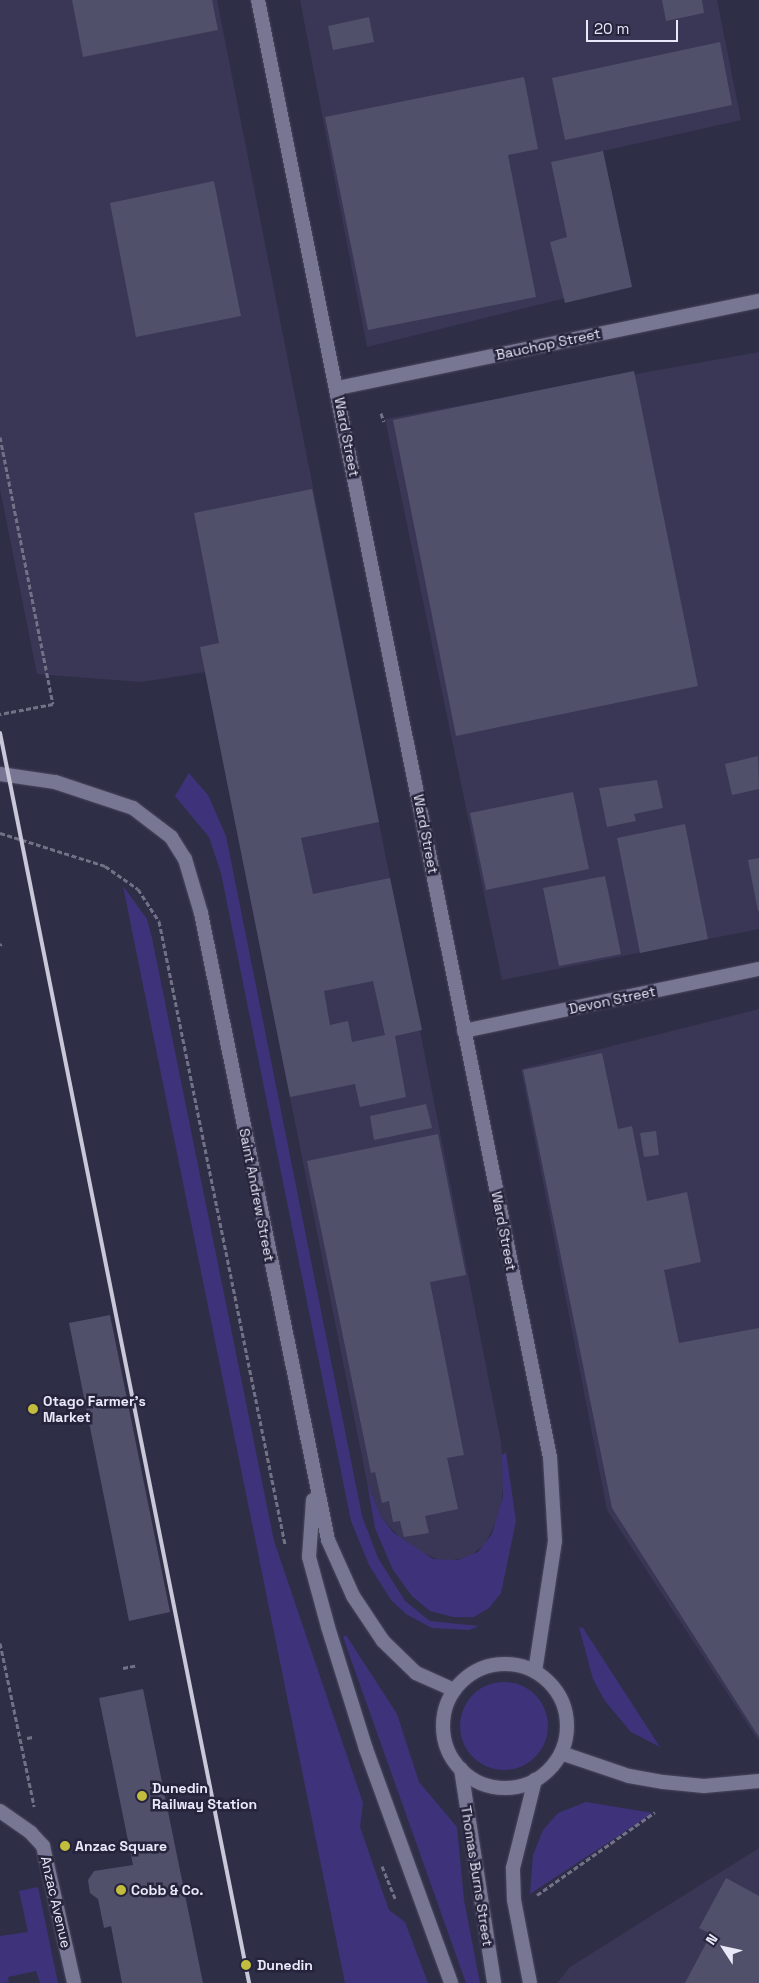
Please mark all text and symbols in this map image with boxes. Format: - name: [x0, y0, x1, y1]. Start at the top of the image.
- scale bar: [589, 10, 682, 42]
- text: 20 m: [594, 19, 629, 38]
- street label: Bauchop Street: [494, 325, 602, 363]
- street label: Ward Street: [331, 396, 363, 478]
- street label: Ward Street: [410, 793, 442, 875]
- street label: Devon Street: [567, 983, 657, 1017]
- street label: Saint Andrew Street: [236, 1127, 278, 1263]
- street label: Ward Street: [488, 1190, 520, 1272]
- place label: Otago Farmer's Market: [43, 1393, 146, 1425]
- marker: Otago Farmer's Market: [27, 1403, 39, 1415]
- place label: Dunedin Railway Station: [152, 1780, 257, 1812]
- marker: Dunedin Railway Station: [136, 1790, 148, 1802]
- street label: Thomas Burns Street: [458, 1805, 496, 1947]
- place label: Anzac Square: [75, 1838, 167, 1854]
- marker: Anzac Square: [59, 1840, 71, 1852]
- street label: Anzac Avenue: [37, 1854, 75, 1950]
- place label: Cobb & Co.: [131, 1882, 204, 1898]
- marker: Cobb & Co.: [115, 1884, 127, 1896]
- north arrow: [699, 1923, 749, 1973]
- text: N: [702, 1930, 722, 1948]
- place label: Dunedin: [257, 1957, 313, 1973]
- marker: Dunedin: [239, 1958, 253, 1972]

